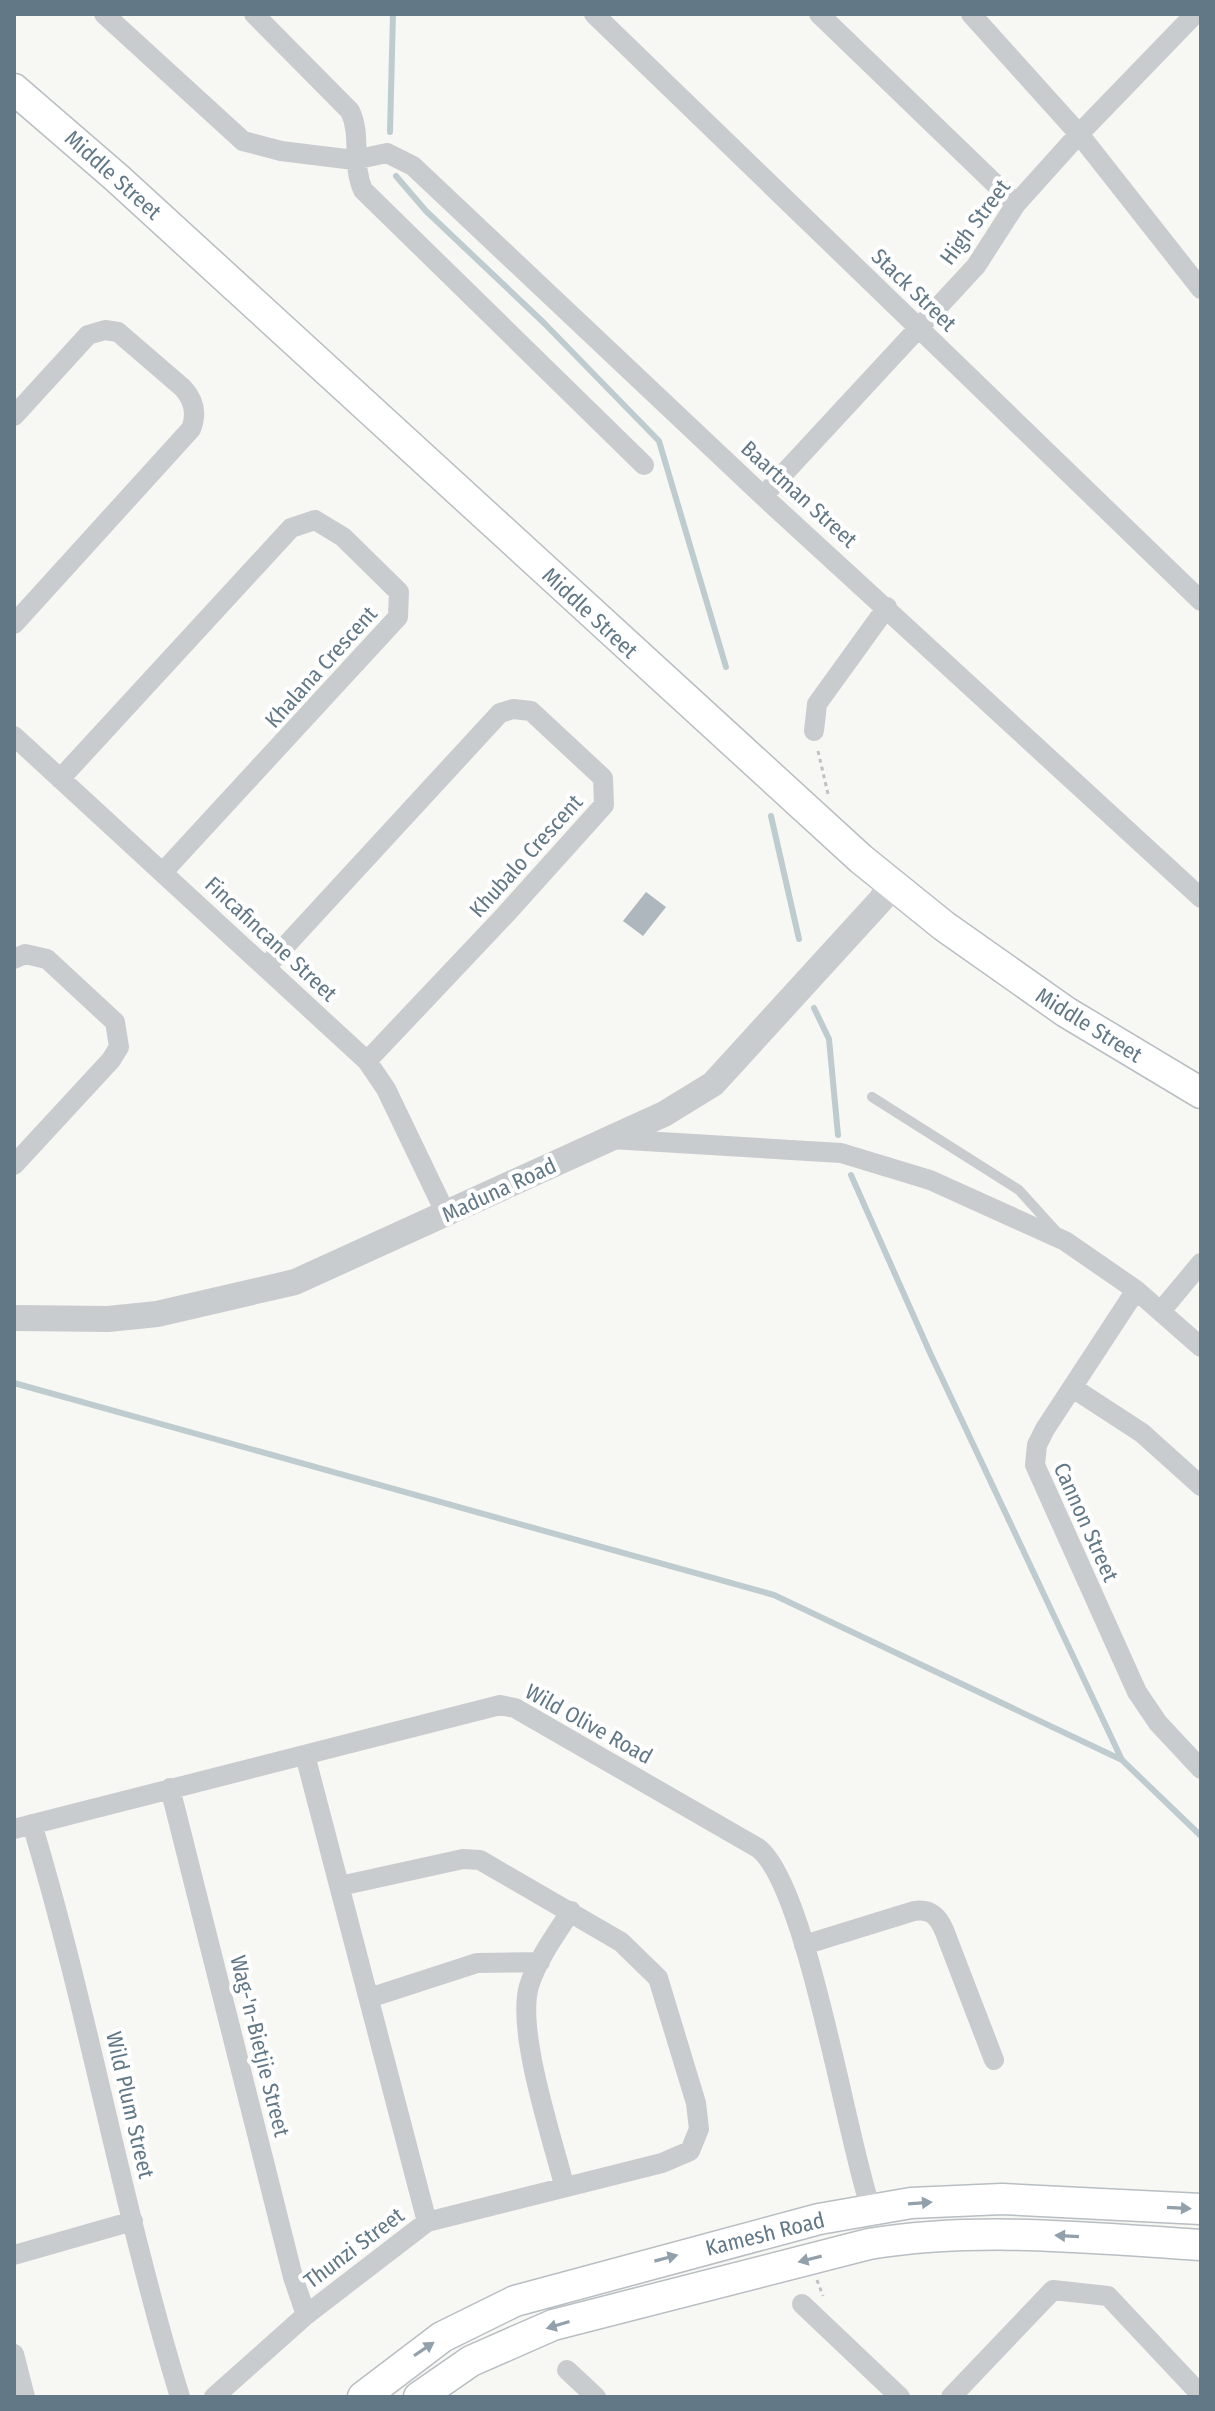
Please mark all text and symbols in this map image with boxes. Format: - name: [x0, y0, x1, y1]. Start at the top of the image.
- street label: Middle Street: [59, 125, 167, 226]
- street label: High Street: [934, 173, 1016, 270]
- street label: Stack Street: [866, 243, 963, 338]
- street label: Baartman Street: [735, 435, 863, 554]
- street label: Middle Street: [537, 562, 644, 665]
- street label: Khalana Crescent: [259, 600, 383, 733]
- street label: Khubalo Crescent: [464, 788, 589, 923]
- street label: Fincafincane Street: [199, 871, 343, 1008]
- street label: Middle Street: [1031, 982, 1148, 1069]
- street label: Maduna Road: [438, 1152, 560, 1228]
- street label: Cannon Street: [1048, 1458, 1125, 1586]
- street label: Wild Olive Road: [521, 1678, 657, 1770]
- street label: Wag-'n-Bietjie Street: [224, 1953, 296, 2140]
- street label: Wild Plum Street: [100, 2029, 160, 2182]
- one-way arrow: [908, 2196, 933, 2209]
- street label: Thunzi Street: [299, 2201, 410, 2294]
- one-way arrow: [1167, 2202, 1192, 2215]
- street label: Kamesh Road: [703, 2206, 827, 2262]
- one-way arrow: [1054, 2229, 1079, 2242]
- one-way arrow: [653, 2252, 678, 2264]
- one-way arrow: [797, 2254, 822, 2266]
- one-way arrow: [546, 2319, 570, 2332]
- one-way arrow: [413, 2342, 435, 2356]

